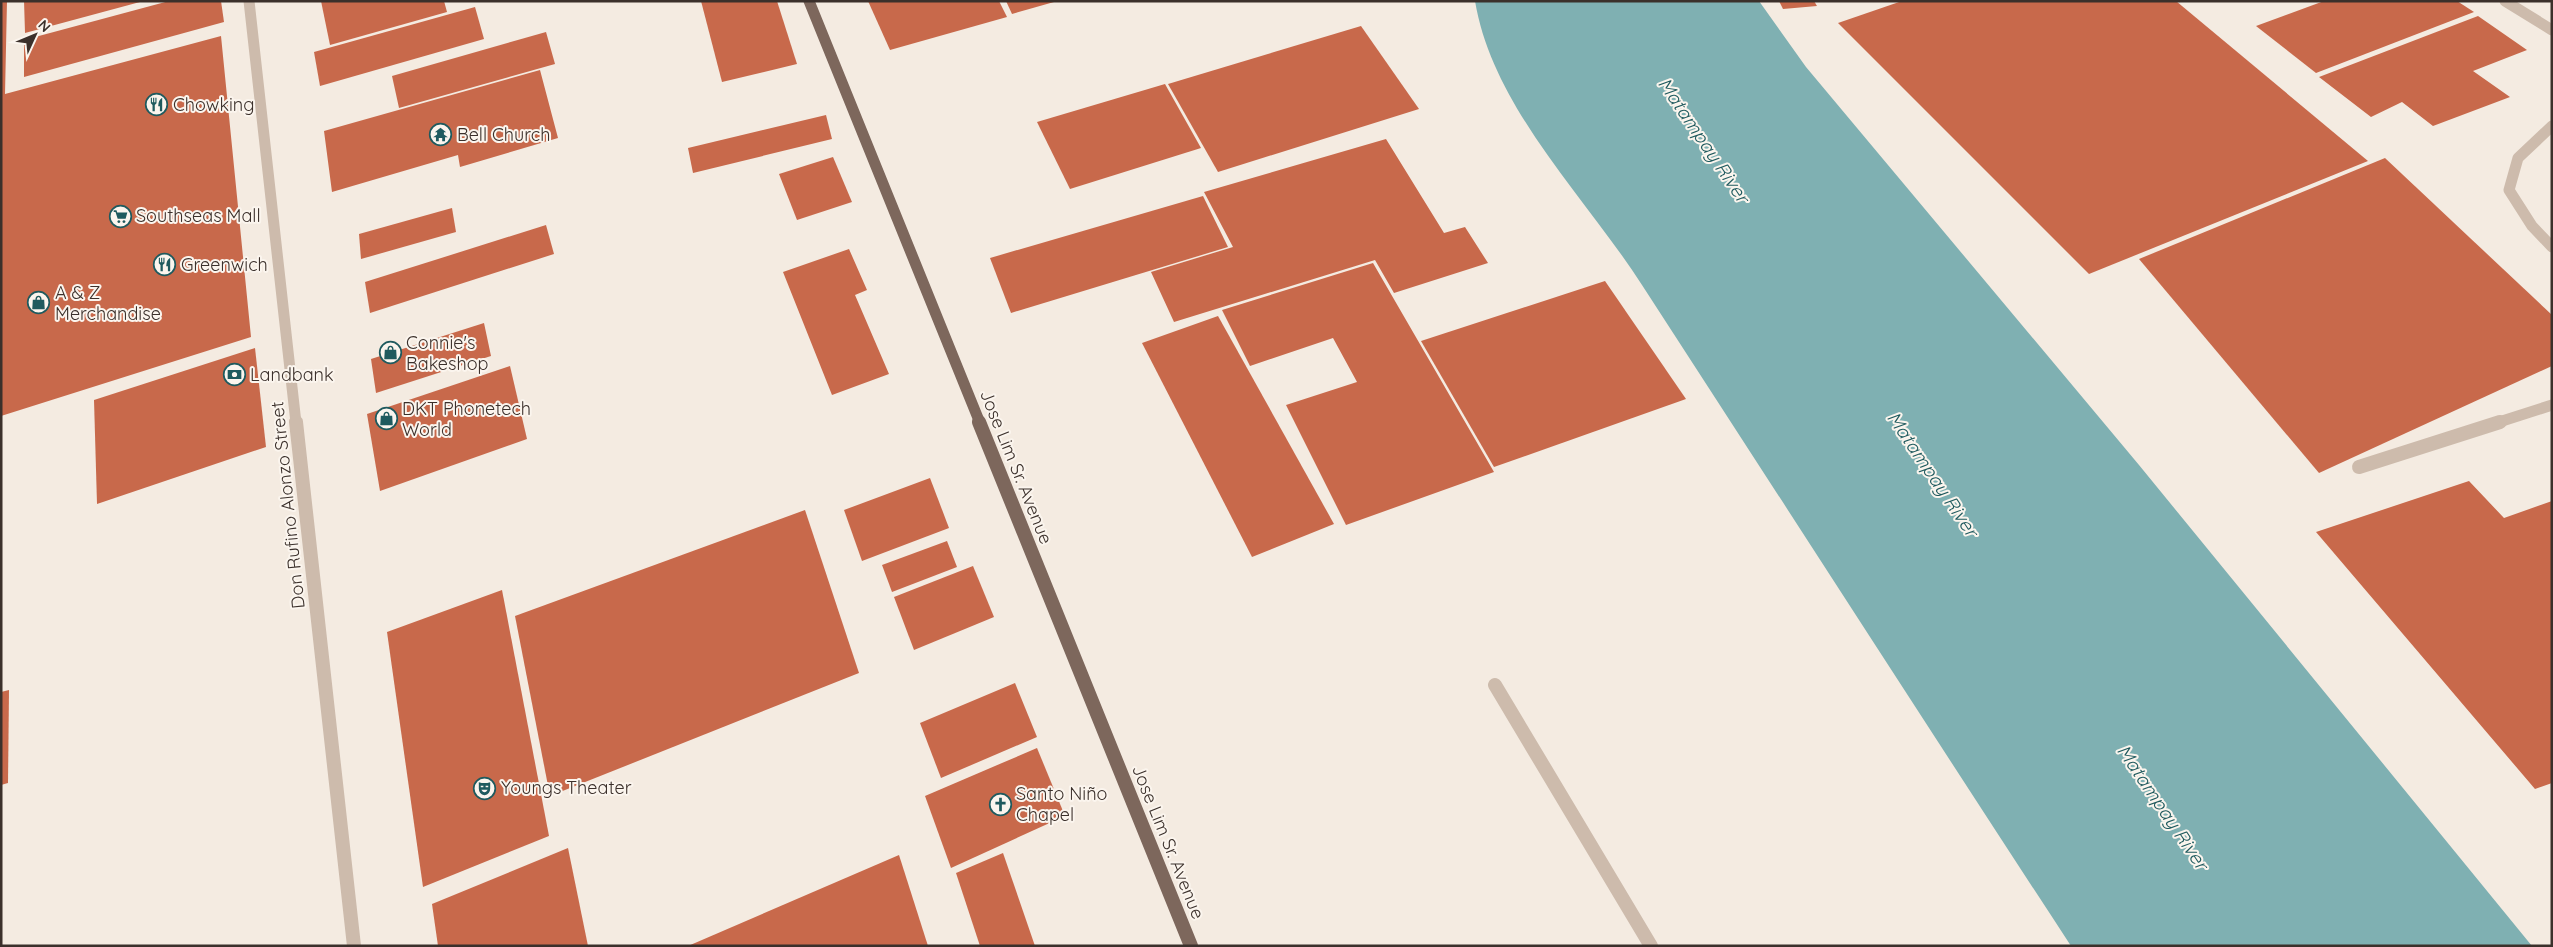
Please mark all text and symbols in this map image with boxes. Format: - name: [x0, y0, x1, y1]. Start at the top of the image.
- north arrow: [10, 10, 60, 60]
- text: N: [34, 16, 54, 36]
- water label: Matampay River: [1653, 73, 1756, 210]
- restaurant icon: Chowking: [145, 93, 169, 117]
- place label: Chowking: [173, 93, 255, 116]
- temple icon: Bell Church: [429, 123, 453, 147]
- place label: Bell Church: [457, 123, 550, 146]
- supermarket icon: Southseas Mall: [108, 204, 132, 228]
- place label: Southseas Mall: [136, 204, 261, 227]
- restaurant icon: Greenwich: [153, 253, 177, 277]
- place label: Greenwich: [181, 253, 268, 276]
- place label: A & Z Merchandise: [55, 281, 161, 325]
- shop icon: A & Z Merchandise: [27, 291, 51, 315]
- place label: Connie's Bakeshop: [406, 331, 489, 375]
- shop icon: Connie's Bakeshop: [378, 341, 402, 365]
- bank icon: Landbank: [222, 363, 246, 387]
- place label: Landbank: [250, 363, 334, 386]
- street label: Jose Lim Sr. Avenue: [975, 386, 1058, 547]
- place label: DKT Phonetech World: [402, 397, 531, 441]
- street label: Don Rufino Alonzo Street: [265, 400, 310, 610]
- shop icon: DKT Phonetech World: [374, 407, 398, 431]
- water label: Matampay River: [1882, 407, 1985, 544]
- water label: Matampay River: [2112, 740, 2215, 877]
- street label: Jose Lim Sr. Avenue: [1127, 761, 1210, 922]
- theatre icon: Youngs Theater: [473, 776, 497, 800]
- place label: Youngs Theater: [501, 776, 632, 799]
- place label: Santo Niño Chapel: [1016, 782, 1107, 826]
- church icon: Santo Niño Chapel: [988, 792, 1012, 816]

